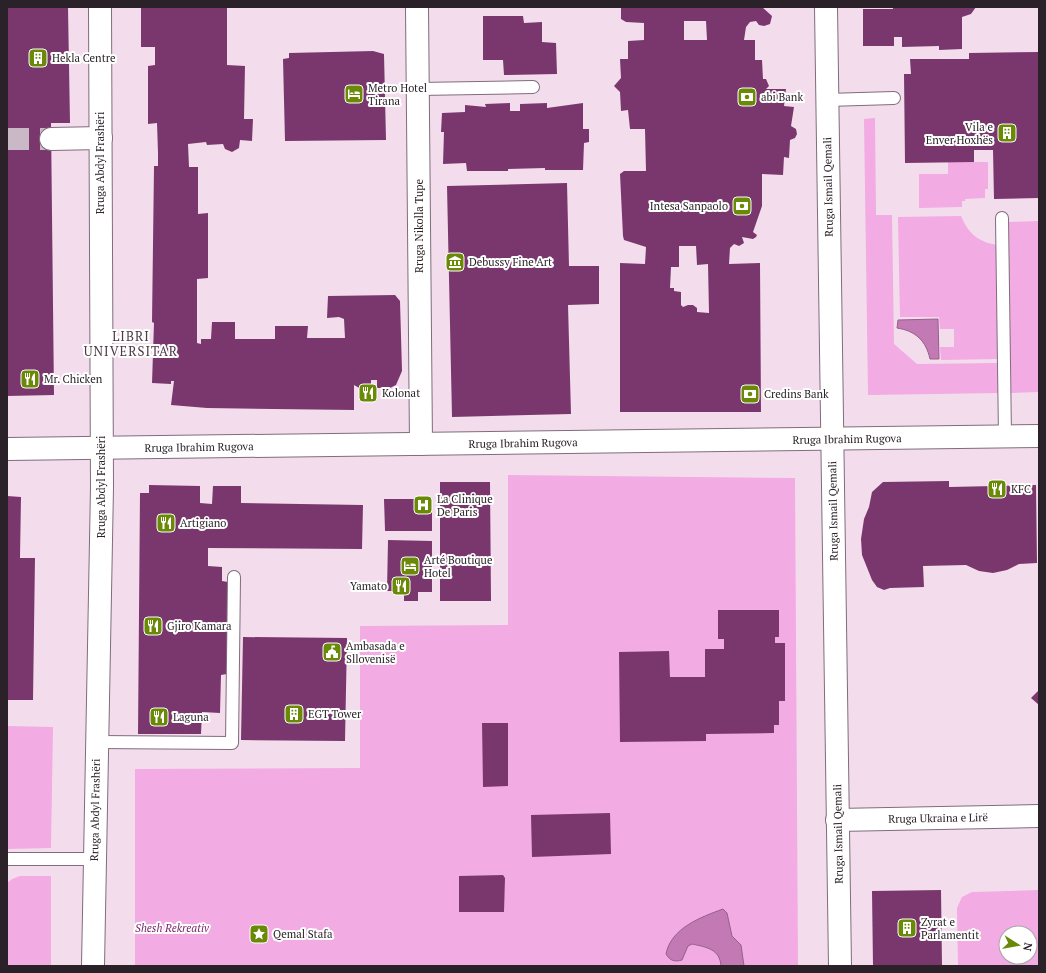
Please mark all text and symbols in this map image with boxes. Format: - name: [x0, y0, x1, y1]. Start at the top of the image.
- building icon: Hekla Centre: [27, 47, 49, 69]
- place label: Hekla Centre: [52, 51, 116, 65]
- place label: Metro Hotel Tirana: [368, 81, 427, 108]
- hotel icon: Metro Hotel Tirana: [343, 83, 365, 105]
- bank icon: abi Bank: [736, 86, 758, 108]
- place label: abi Bank: [761, 90, 803, 104]
- street label: Rruga Abdyl Frashëri: [93, 112, 107, 214]
- place label: Vila e Enver Hoxhës: [926, 120, 993, 147]
- building icon: Vila e Enver Hoxhës: [996, 122, 1018, 144]
- street label: Rruga Ismail Qemali: [820, 137, 836, 237]
- street label: Rruga Nikolla Tupe: [412, 179, 426, 273]
- bank icon: Intesa Sanpaolo: [731, 195, 753, 217]
- place label: Intesa Sanpaolo: [650, 199, 728, 213]
- museum icon: Debussy Fine Art: [444, 251, 466, 273]
- place label: Debussy Fine Art: [469, 255, 552, 269]
- district label: LIBRI UNIVERSITAR: [84, 327, 178, 360]
- restaurant icon: Mr. Chicken: [19, 368, 41, 390]
- place label: Mr. Chicken: [44, 372, 103, 386]
- restaurant icon: Kolonat: [357, 382, 379, 404]
- bank icon: Credins Bank: [739, 383, 761, 405]
- place label: Kolonat: [382, 386, 420, 400]
- place label: Credins Bank: [764, 387, 829, 401]
- street label: Rruga Ibrahim Rugova: [792, 431, 902, 447]
- street label: Rruga Ibrahim Rugova: [468, 435, 578, 451]
- street label: Rruga Abdyl Frashëri: [94, 436, 108, 538]
- street label: Rruga Ibrahim Rugova: [144, 439, 254, 455]
- street label: Rruga Ismail Qemali: [825, 461, 841, 561]
- restaurant icon: KFC: [986, 478, 1008, 500]
- place label: KFC: [1011, 482, 1031, 496]
- place label: La Clinique De Paris: [437, 492, 493, 519]
- hospital icon: La Clinique De Paris: [412, 494, 434, 516]
- restaurant icon: Artigiano: [155, 512, 177, 534]
- place label: Artigiano: [180, 516, 226, 530]
- place label: Arté Boutique Hotel: [424, 553, 493, 580]
- hotel icon: Arté Boutique Hotel: [399, 555, 421, 577]
- restaurant icon: Yamato: [390, 575, 412, 597]
- place label: Yamato: [350, 579, 387, 593]
- restaurant icon: Gjiro Kamara: [142, 615, 164, 637]
- place label: Gjiro Kamara: [167, 619, 232, 633]
- place label: Ambasada e Sllovenisë: [346, 639, 405, 666]
- public building icon: Ambasada e Sllovenisë: [321, 641, 343, 663]
- building icon: EGT Tower: [283, 703, 305, 725]
- restaurant icon: Laguna: [148, 706, 170, 728]
- place label: EGT Tower: [308, 707, 362, 721]
- place label: Laguna: [173, 710, 209, 724]
- street label: Rruga Abdyl Frashëri: [87, 759, 103, 861]
- street label: Rruga Ismail Qemali: [830, 784, 846, 884]
- street label: Rruga Ukraina e Lirë: [888, 810, 988, 826]
- place label: Zyrat e Parlamentit: [921, 915, 979, 942]
- building icon: Zyrat e Parlamentit: [896, 917, 918, 939]
- park label: Shesh Rekreativ: [135, 921, 210, 935]
- place icon: Qemal Stafa: [248, 923, 270, 945]
- north arrow: [998, 925, 1038, 965]
- place label: Qemal Stafa: [273, 927, 333, 941]
- text: N: [1020, 941, 1035, 953]

